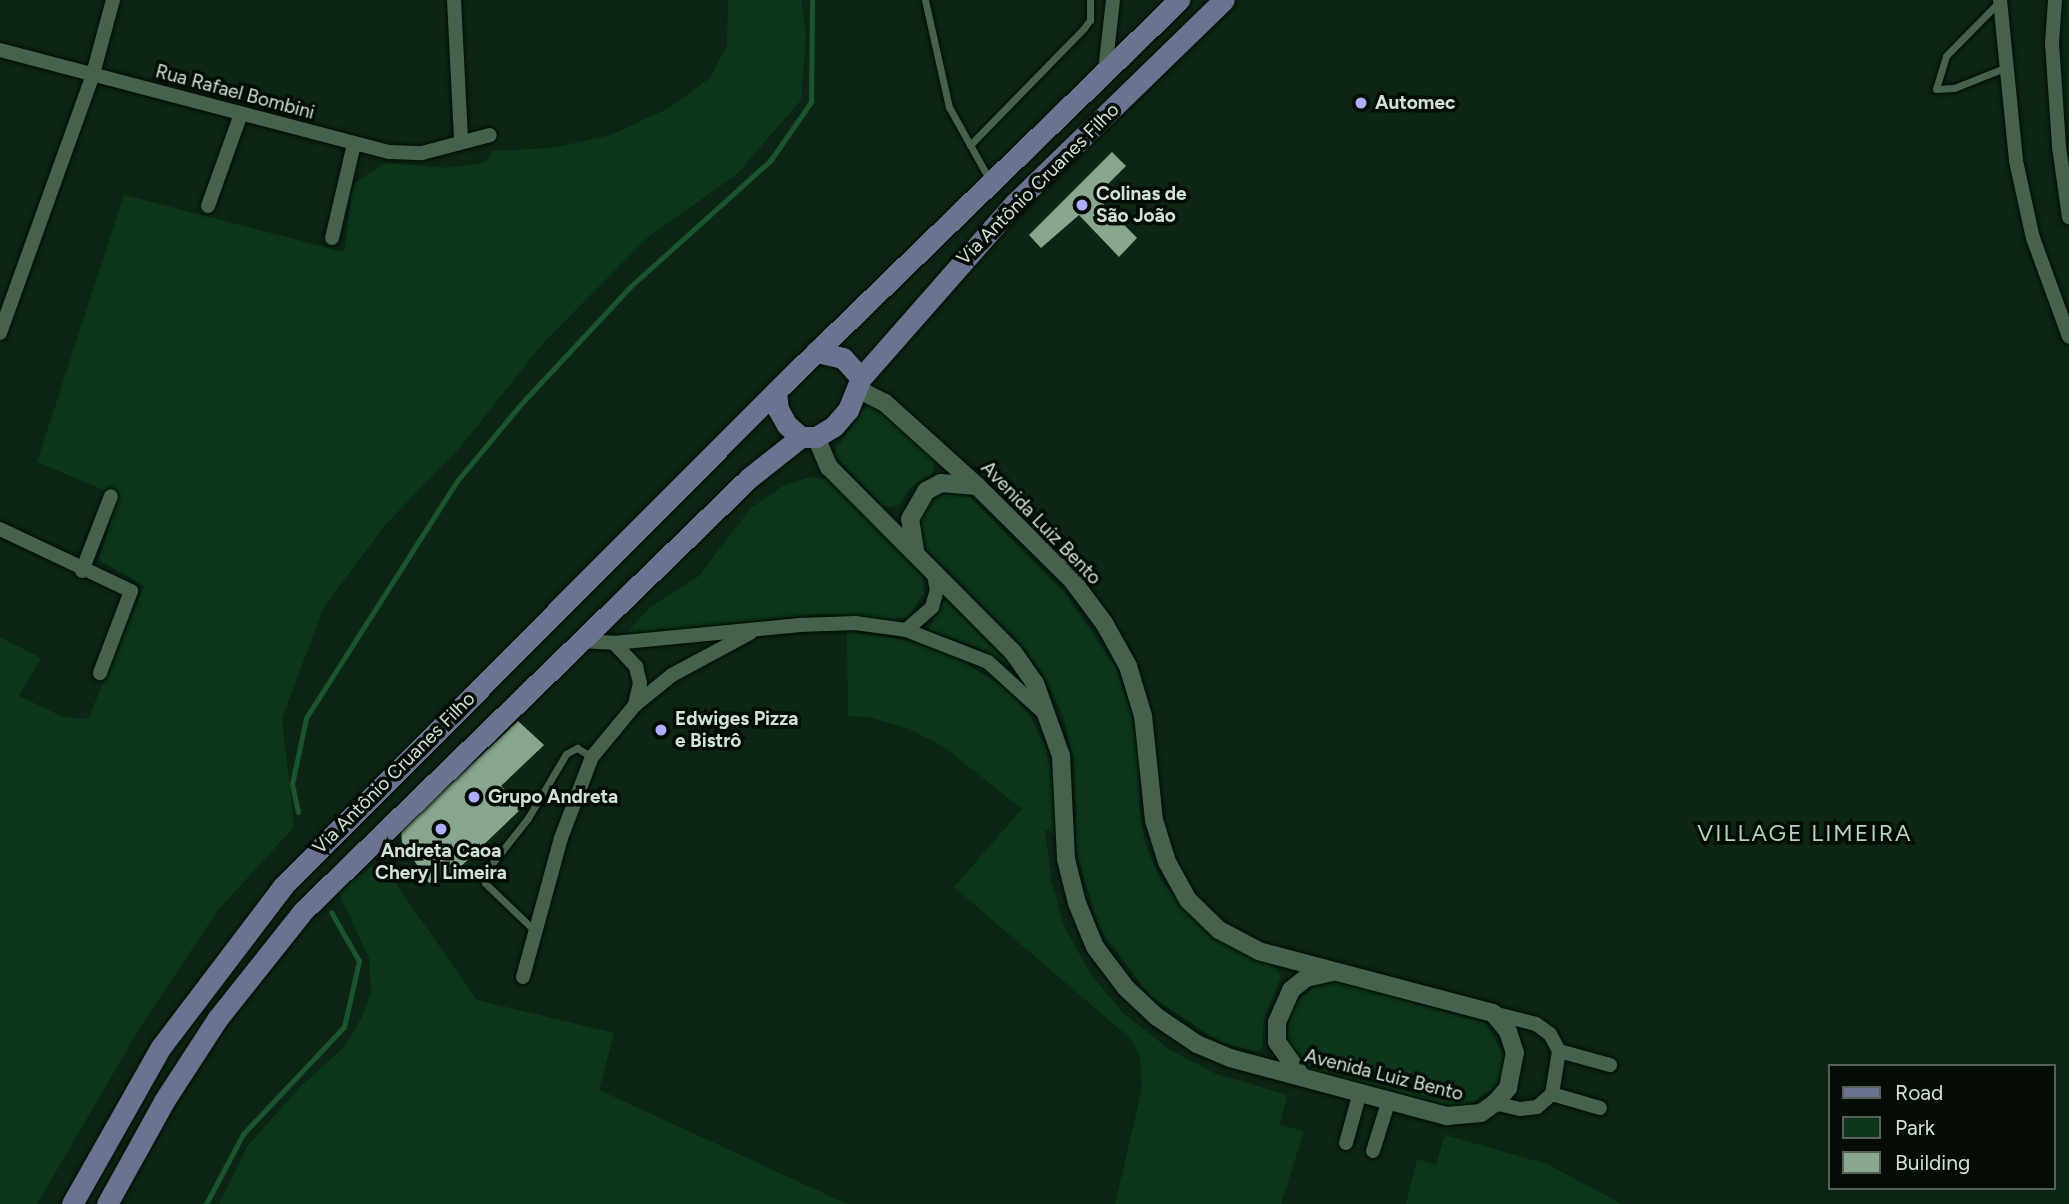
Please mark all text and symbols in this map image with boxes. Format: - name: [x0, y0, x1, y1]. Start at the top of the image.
- street label: Rua Rafael Bombini: [153, 60, 317, 124]
- place label: Automec: [1375, 92, 1455, 114]
- marker: Automec: [1353, 95, 1369, 111]
- street label: Via Antônio Cruanes Filho: [952, 98, 1124, 270]
- place label: Colinas de São João: [1096, 183, 1187, 227]
- marker: Colinas de São João: [1074, 197, 1090, 213]
- street label: Avenida Luiz Bento: [976, 457, 1106, 589]
- street label: Via Antônio Cruanes Filho: [308, 687, 480, 859]
- place label: Edwiges Pizza e Bistrô: [675, 708, 798, 752]
- marker: Edwiges Pizza e Bistrô: [653, 722, 669, 738]
- place label: Grupo Andreta: [488, 786, 618, 808]
- marker: Grupo Andreta: [466, 789, 482, 805]
- district label: VILLAGE LIMEIRA: [1699, 819, 1911, 847]
- marker: Andreta Caoa Chery | Limeira: [433, 821, 449, 837]
- place label: Andreta Caoa Chery | Limeira: [375, 840, 507, 884]
- street label: Avenida Luiz Bento: [1302, 1044, 1466, 1106]
- legend: [1828, 1064, 2055, 1190]
- text: Road: [1895, 1080, 1943, 1105]
- text: Park: [1895, 1115, 1935, 1140]
- text: Building: [1895, 1150, 1970, 1175]

